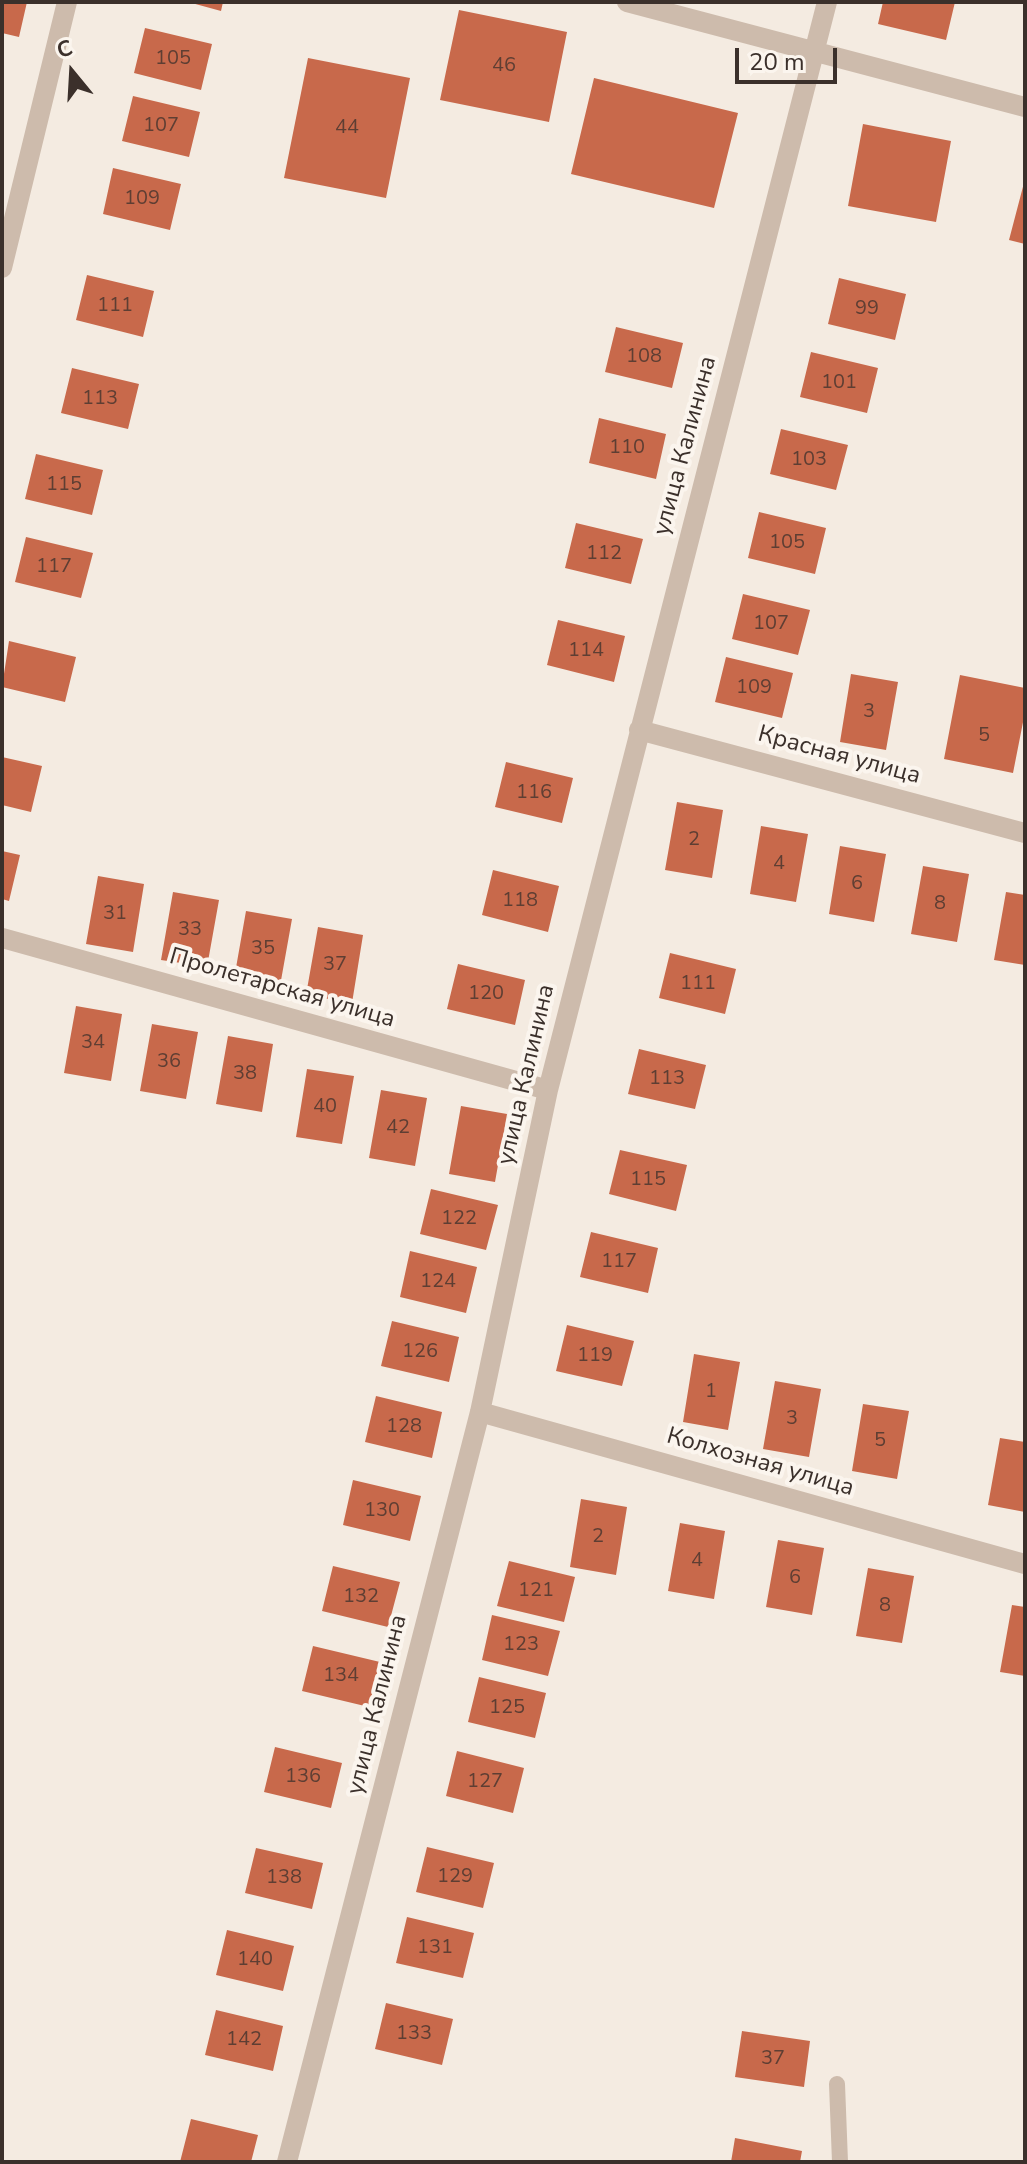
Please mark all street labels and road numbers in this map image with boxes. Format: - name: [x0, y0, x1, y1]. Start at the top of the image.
- street label: улица Калинина: [648, 353, 724, 539]
- street label: Красная улица: [755, 720, 923, 792]
- street label: Пролетарская улица: [166, 943, 398, 1035]
- street label: улица Калинина: [492, 982, 562, 1168]
- street label: Колхозная улица: [663, 1422, 857, 1504]
- street label: улица Калинина: [342, 1612, 414, 1798]

